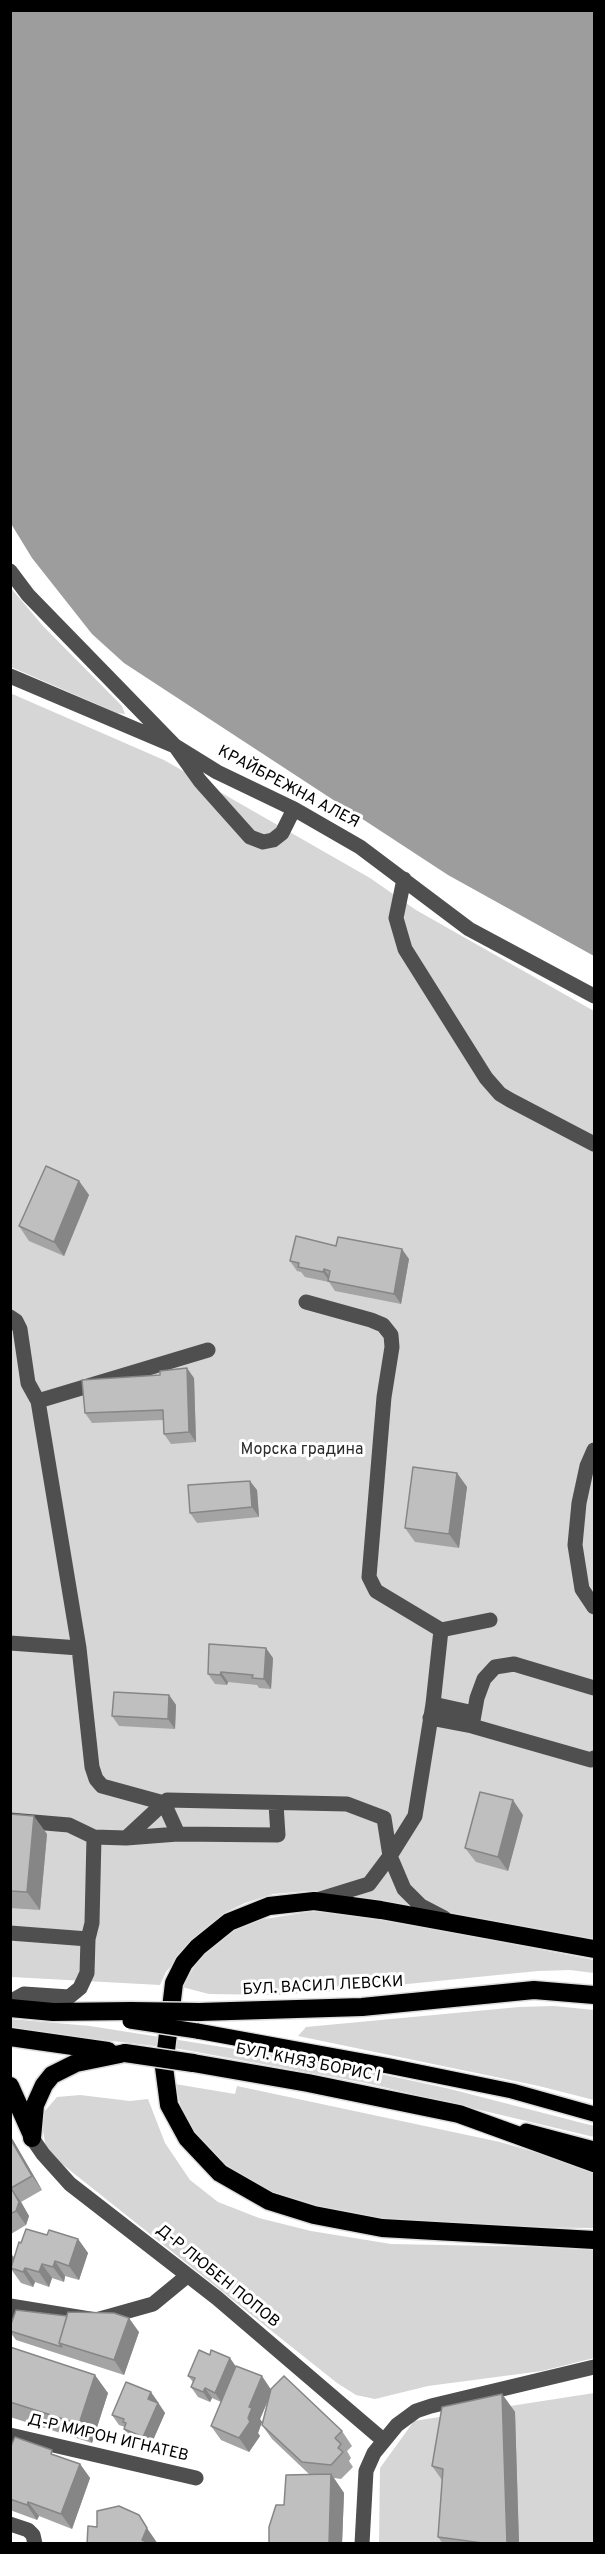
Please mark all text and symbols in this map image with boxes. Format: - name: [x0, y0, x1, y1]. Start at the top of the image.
- street label: КРАЙБРЕЖНА АЛЕЯ: [214, 743, 362, 833]
- park label: Морска градина: [240, 1441, 364, 1461]
- street label: БУЛ. ВАСИЛ ЛЕВСКИ: [242, 1973, 404, 2001]
- street label: БУЛ. КНЯЗ БОРИС I: [234, 2041, 382, 2087]
- street label: Д-Р ЛЮБЕН ПОПОВ: [151, 2221, 283, 2333]
- street label: Д-Р МИРОН ИГНАТЕВ: [26, 2411, 190, 2467]

